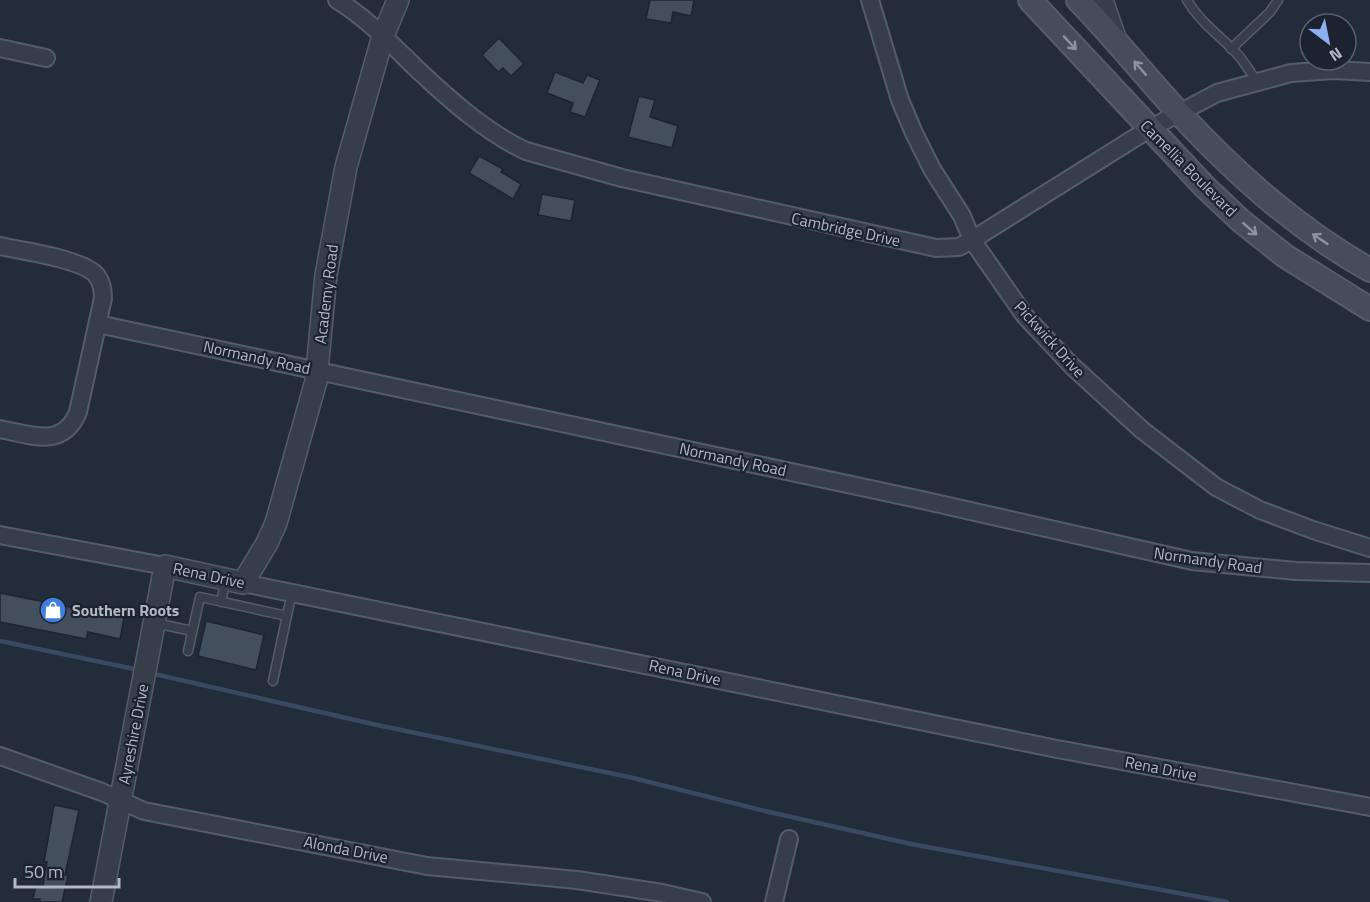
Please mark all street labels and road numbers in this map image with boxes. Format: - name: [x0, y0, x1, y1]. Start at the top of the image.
- street label: Camellia Boulevard: [1135, 114, 1243, 222]
- street label: Cambridge Drive: [789, 206, 903, 252]
- street label: Academy Road: [308, 243, 344, 345]
- street label: Pickwick Drive: [1009, 295, 1091, 383]
- street label: Normandy Road: [201, 334, 313, 380]
- street label: Normandy Road: [677, 436, 789, 482]
- street label: Normandy Road: [1152, 541, 1264, 579]
- street label: Rena Drive: [171, 556, 247, 594]
- street label: Rena Drive: [647, 653, 723, 691]
- street label: Ayreshire Drive: [111, 682, 155, 786]
- street label: Rena Drive: [1123, 749, 1199, 787]
- street label: Alonda Drive: [302, 829, 390, 869]

